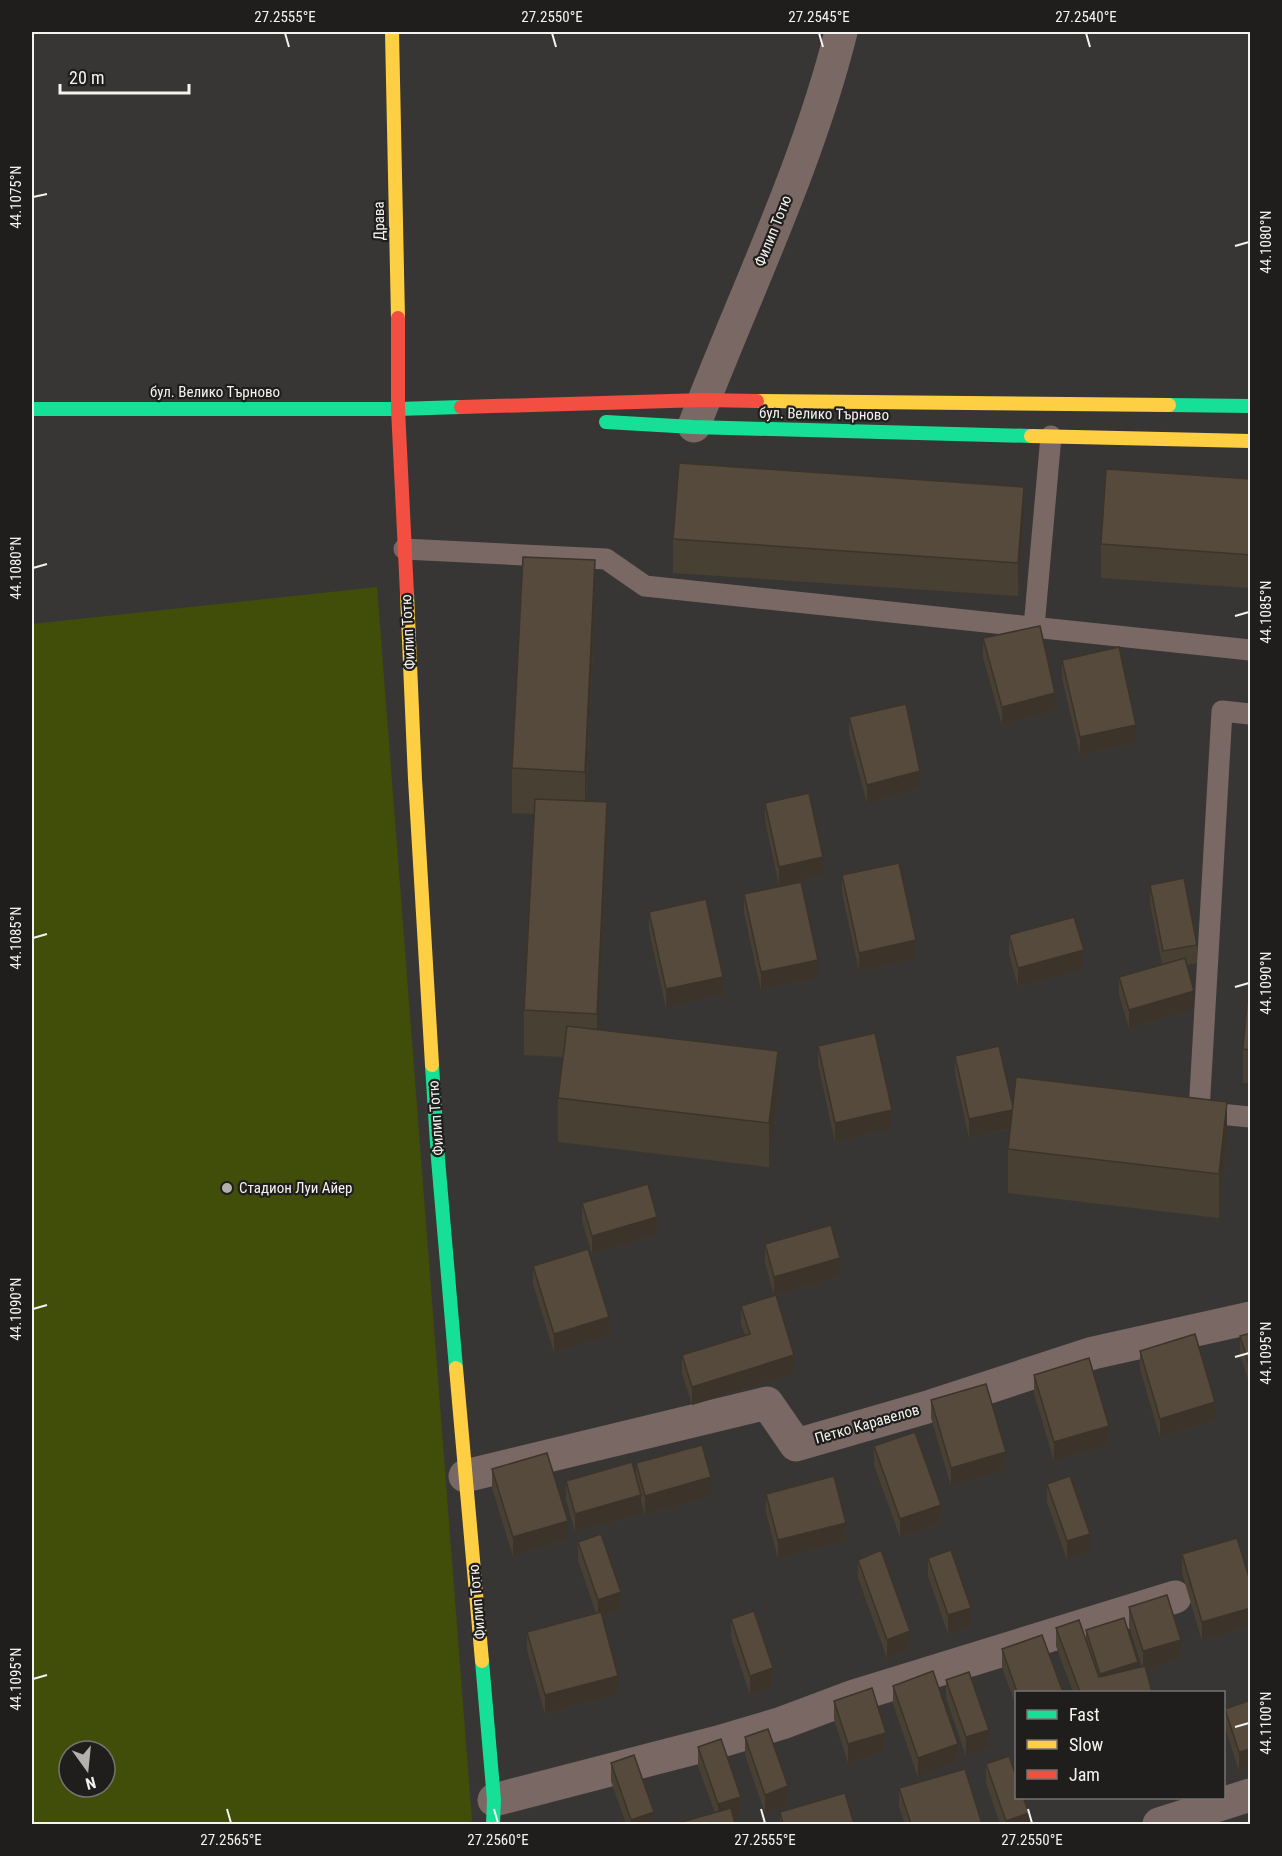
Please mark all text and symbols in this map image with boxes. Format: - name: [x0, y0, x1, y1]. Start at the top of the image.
- text: 27.2555°E: [254, 8, 316, 26]
- text: 27.2550°E: [521, 8, 583, 26]
- text: 27.2545°E: [788, 8, 850, 26]
- text: 27.2540°E: [1055, 8, 1117, 26]
- scale bar: [60, 57, 189, 95]
- text: 20 m: [69, 67, 104, 88]
- text: 44.1075°N: [7, 165, 25, 229]
- street label: Филип Тотю: [751, 193, 795, 269]
- street label: Драва: [370, 201, 388, 241]
- text: 44.1080°N: [1257, 210, 1275, 274]
- street label: бул. Велико Търново: [150, 383, 280, 401]
- street label: бул. Велико Търново: [759, 404, 889, 424]
- text: 44.1080°N: [7, 536, 25, 600]
- text: 44.1085°N: [1257, 580, 1275, 644]
- street label: Филип Тотю: [397, 594, 419, 670]
- text: 44.1085°N: [7, 906, 25, 970]
- text: 44.1090°N: [1257, 951, 1275, 1015]
- street label: Филип Тотю: [424, 1080, 448, 1156]
- place label: Стадион Луи Айер: [239, 1179, 353, 1197]
- marker: Стадион Луи Айер: [220, 1181, 234, 1195]
- text: 44.1090°N: [7, 1277, 25, 1341]
- text: 44.1095°N: [1257, 1321, 1275, 1385]
- street label: Петко Каравелов: [813, 1400, 921, 1448]
- street label: Филип Тотю: [465, 1564, 489, 1640]
- text: 44.1095°N: [7, 1647, 25, 1711]
- legend: [1015, 1691, 1225, 1799]
- text: 44.1100°N: [1257, 1691, 1275, 1755]
- text: Fast: [1069, 1704, 1100, 1725]
- text: Slow: [1069, 1734, 1104, 1755]
- north arrow: [57, 1739, 117, 1799]
- text: Jam: [1069, 1764, 1100, 1785]
- text: N: [84, 1773, 98, 1793]
- text: 27.2565°E: [200, 1831, 262, 1849]
- text: 27.2560°E: [467, 1831, 529, 1849]
- text: 27.2555°E: [734, 1831, 796, 1849]
- text: 27.2550°E: [1001, 1831, 1063, 1849]

